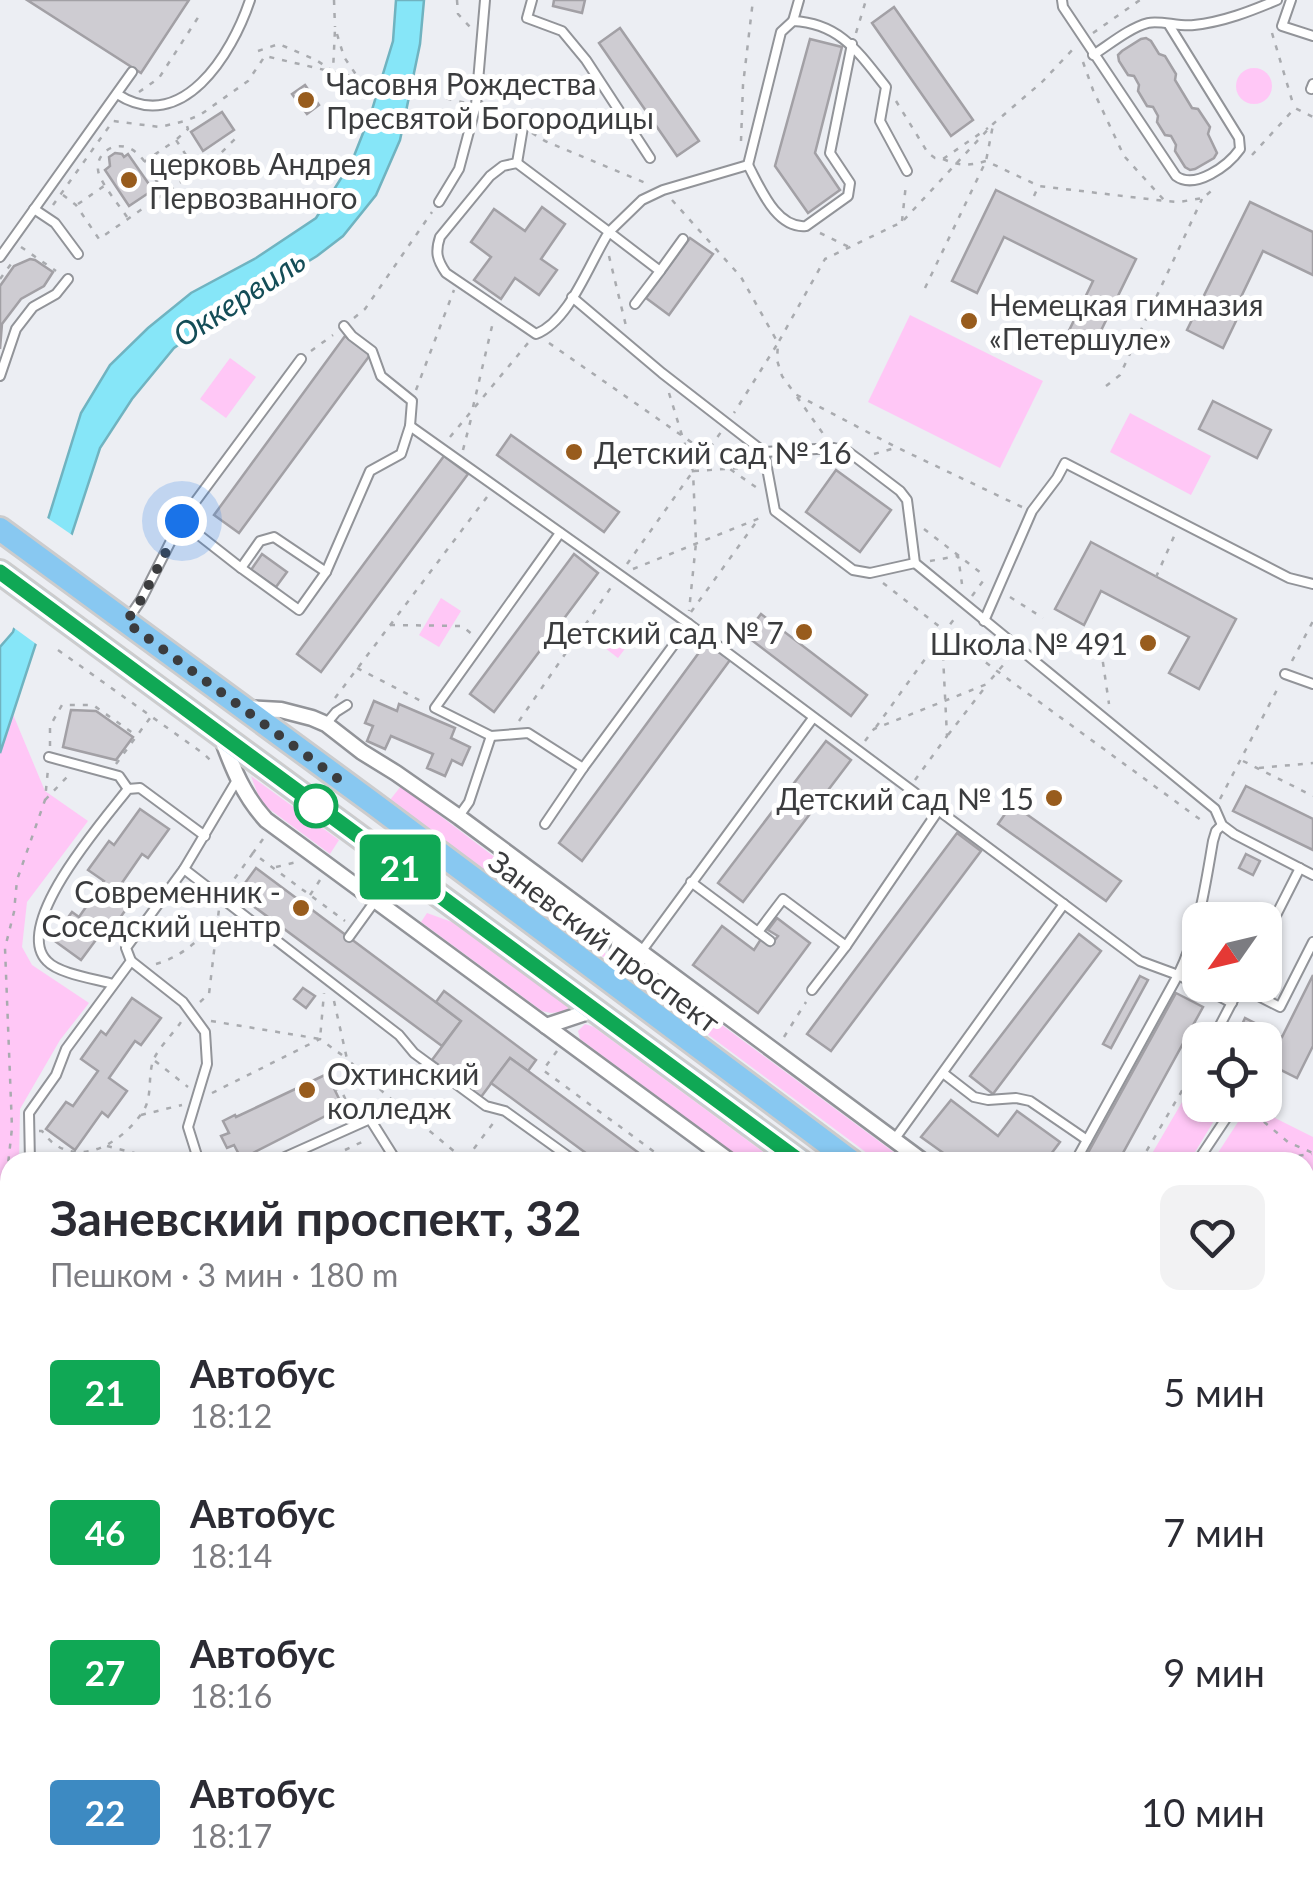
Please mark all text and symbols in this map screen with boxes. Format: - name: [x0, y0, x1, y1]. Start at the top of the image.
- place label: Часовня Рождества Пресвятой Богородицы: [326, 65, 654, 135]
- marker: Часовня Рождества Пресвятой Богородицы: [295, 89, 317, 111]
- place label: церковь Андрея Первозванного: [149, 145, 371, 215]
- marker: церковь Андрея Первозванного: [118, 169, 140, 191]
- water label: Оккервиль: [165, 240, 313, 354]
- place label: Немецкая гимназия «Петершуле»: [989, 286, 1263, 356]
- marker: Немецкая гимназия «Петершуле»: [958, 310, 980, 332]
- place label: Детский сад № 16: [594, 434, 852, 470]
- marker: Детский сад № 16: [563, 441, 585, 463]
- your location: [157, 496, 207, 546]
- place label: Детский сад № 7: [544, 614, 784, 650]
- marker: Детский сад № 7: [793, 621, 815, 643]
- place label: Школа № 491: [930, 625, 1128, 661]
- marker: Школа № 491: [1137, 632, 1159, 654]
- place label: Детский сад № 15: [776, 780, 1034, 816]
- unlabelled marker: [295, 785, 337, 827]
- marker: Детский сад № 15: [1043, 787, 1065, 809]
- line badge: 21: [355, 834, 445, 900]
- street label: Заневский проспект: [482, 842, 728, 1040]
- text: 21: [380, 846, 420, 888]
- place label: Современник - Соседский центр: [42, 873, 281, 943]
- marker: Современник - Соседский центр: [290, 897, 312, 919]
- north arrow: [1182, 902, 1282, 1002]
- map controls: [1182, 902, 1282, 1122]
- button: locate: [1182, 1022, 1282, 1122]
- place label: Охтинский колледж: [327, 1055, 479, 1125]
- marker: Охтинский колледж: [296, 1079, 318, 1101]
- button: heart: [1160, 1185, 1265, 1290]
- text: Заневский проспект, 32: [50, 1189, 581, 1246]
- text: Пешком · 3 мин · 180 m: [50, 1255, 398, 1294]
- text: Автобус: [190, 1350, 335, 1396]
- text: 5 мин: [1163, 1369, 1265, 1415]
- text: 21: [85, 1371, 125, 1413]
- text: 18:12: [190, 1396, 272, 1435]
- text: Автобус: [190, 1490, 335, 1536]
- text: 7 мин: [1163, 1509, 1265, 1555]
- text: 46: [85, 1511, 125, 1553]
- text: 18:14: [190, 1536, 272, 1575]
- text: Автобус: [190, 1630, 335, 1676]
- text: 9 мин: [1163, 1649, 1265, 1695]
- text: 27: [85, 1651, 125, 1693]
- text: 18:16: [190, 1676, 272, 1715]
- text: Автобус: [190, 1770, 335, 1816]
- text: 10 мин: [1141, 1789, 1265, 1835]
- text: 22: [85, 1791, 125, 1833]
- text: 18:17: [190, 1816, 272, 1855]

